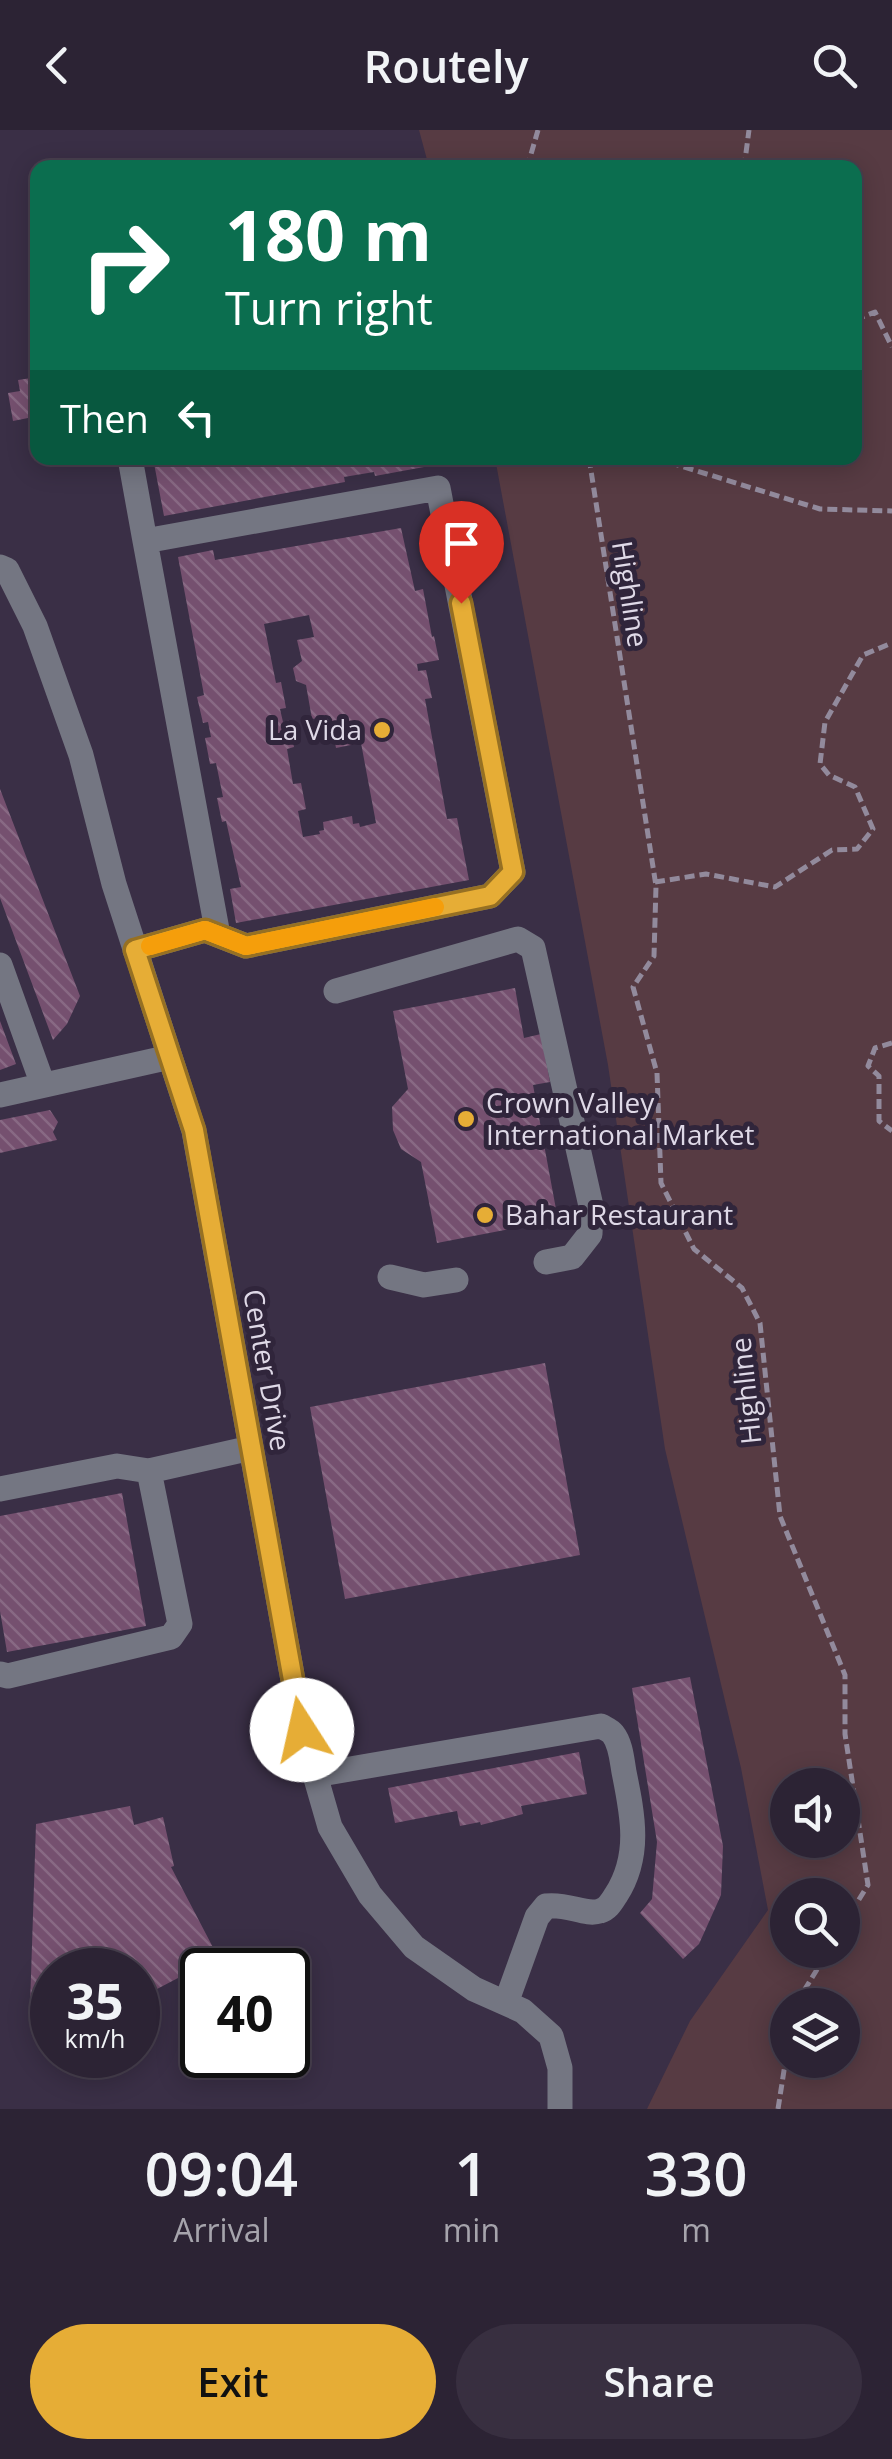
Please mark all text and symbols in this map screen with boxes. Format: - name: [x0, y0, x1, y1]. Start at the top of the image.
- text: Routely: [363, 35, 529, 96]
- icon: back: [30, 38, 85, 93]
- icon: search: [807, 38, 862, 93]
- text: 180 m: [225, 186, 432, 282]
- icon: right: [60, 200, 190, 330]
- text: Turn right: [225, 277, 433, 338]
- icon: left: [169, 390, 224, 445]
- text: Then: [60, 392, 149, 444]
- pin: [419, 501, 504, 604]
- icon: arrive: [434, 516, 489, 571]
- street label: Highline: [604, 538, 658, 650]
- place label: La Vida: [268, 710, 362, 748]
- marker: La Vida: [371, 719, 393, 741]
- place label: Crown Valley International Market: [486, 1083, 754, 1153]
- marker: Crown Valley International Market: [455, 1108, 477, 1130]
- place label: Bahar Restaurant: [505, 1195, 733, 1233]
- marker: Bahar Restaurant: [474, 1204, 496, 1226]
- street label: Center Drive: [235, 1286, 301, 1454]
- street label: Highline: [721, 1336, 770, 1446]
- position arrow: [250, 1678, 354, 1782]
- map controls: [770, 1768, 860, 2078]
- button: sound: [770, 1768, 860, 1858]
- button: search: [770, 1878, 860, 1968]
- speed limit sign: 40: [180, 1948, 310, 2078]
- text: 35: [66, 1967, 124, 2035]
- button: layers: [770, 1988, 860, 2078]
- text: km/h: [65, 2021, 125, 2055]
- text: 09:04: [145, 2132, 298, 2214]
- text: 1: [454, 2132, 489, 2214]
- text: 330: [645, 2132, 747, 2214]
- text: Arrival: [173, 2208, 270, 2251]
- text: min: [443, 2208, 500, 2251]
- text: m: [681, 2208, 711, 2251]
- button: Exit: [30, 2324, 436, 2439]
- button: Share: [456, 2324, 862, 2439]

